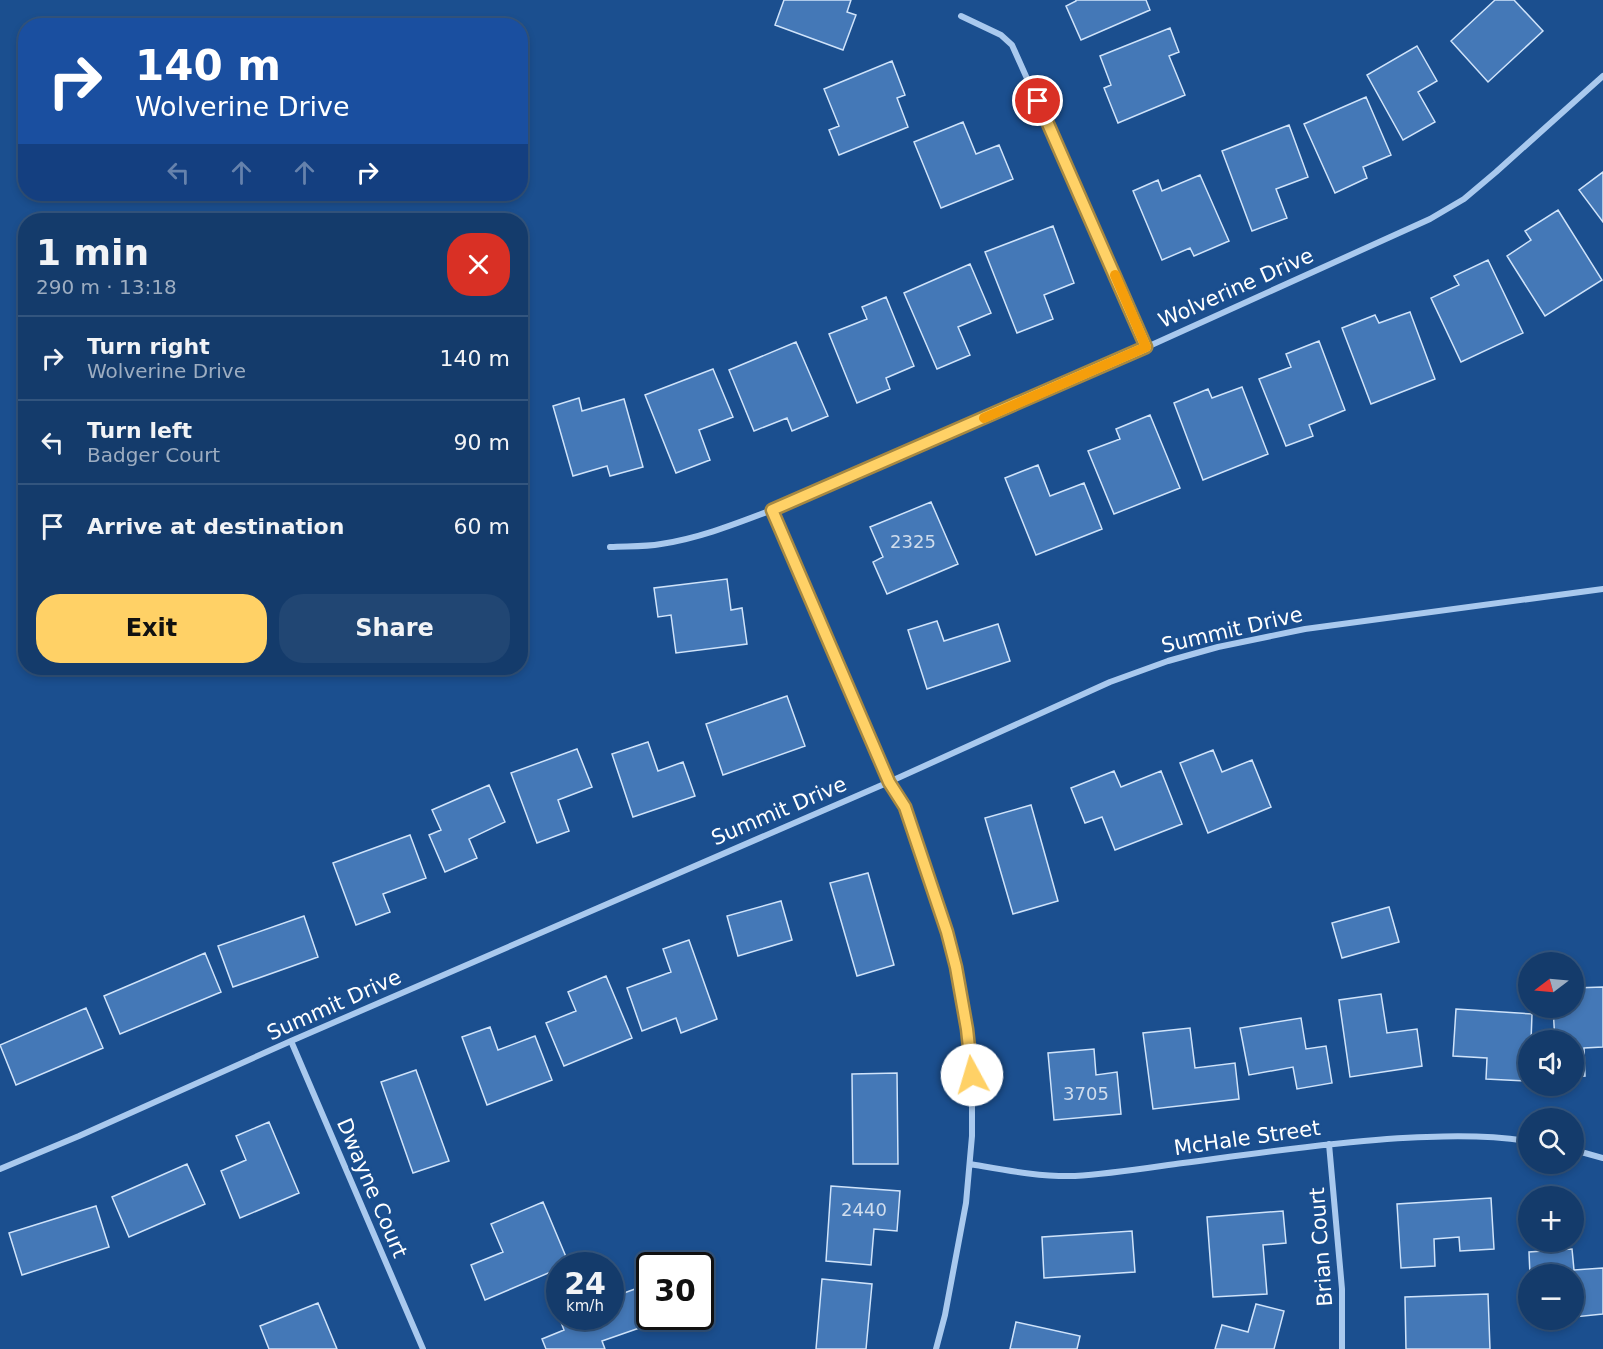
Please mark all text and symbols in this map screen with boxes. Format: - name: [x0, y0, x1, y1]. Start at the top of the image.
- text: 140 m: [135, 41, 281, 90]
- icon: right: [36, 42, 114, 120]
- pin: [1012, 75, 1063, 126]
- icon: arrive: [1021, 84, 1054, 117]
- text: Wolverine Drive: [135, 91, 350, 122]
- icon: left: [162, 156, 195, 189]
- icon: ahead: [225, 156, 258, 189]
- icon: ahead: [288, 156, 321, 189]
- icon: right: [351, 156, 384, 189]
- text: 1 min: [36, 232, 149, 273]
- button: close: [447, 233, 510, 296]
- street label: Wolverine Drive: [1155, 243, 1317, 333]
- text: 290 m · 13:18: [36, 275, 177, 299]
- text: Turn right: [87, 334, 210, 359]
- icon: right: [36, 342, 69, 375]
- text: 140 m: [440, 346, 510, 371]
- text: Wolverine Drive: [87, 359, 246, 383]
- text: Turn left: [87, 418, 192, 443]
- icon: left: [36, 426, 69, 459]
- text: 90 m: [454, 430, 510, 455]
- text: Badger Court: [87, 443, 220, 467]
- icon: arrive: [36, 510, 69, 543]
- text: Arrive at destination: [87, 514, 344, 539]
- text: 60 m: [454, 514, 510, 539]
- house number: 2325: [890, 531, 936, 552]
- button: Exit: [36, 594, 267, 663]
- button: Share: [279, 594, 510, 663]
- street label: Summit Drive: [1159, 602, 1305, 658]
- street label: Summit Drive: [708, 772, 850, 850]
- north arrow: [1518, 952, 1584, 1018]
- map controls: [1518, 952, 1584, 1330]
- street label: Summit Drive: [263, 965, 405, 1045]
- button: sound: [1518, 1030, 1584, 1096]
- position arrow: [940, 1043, 1004, 1107]
- house number: 3705: [1063, 1083, 1109, 1104]
- button: search: [1518, 1108, 1584, 1174]
- street label: Dwayne Court: [332, 1115, 412, 1261]
- street label: McHale Street: [1172, 1116, 1322, 1160]
- button: +: [1518, 1186, 1584, 1252]
- street label: Brian Court: [1305, 1187, 1337, 1307]
- house number: 2440: [841, 1199, 887, 1220]
- speed limit sign: 30: [636, 1252, 714, 1330]
- button: −: [1518, 1264, 1584, 1330]
- text: 24: [564, 1266, 606, 1301]
- text: km/h: [566, 1297, 604, 1315]

